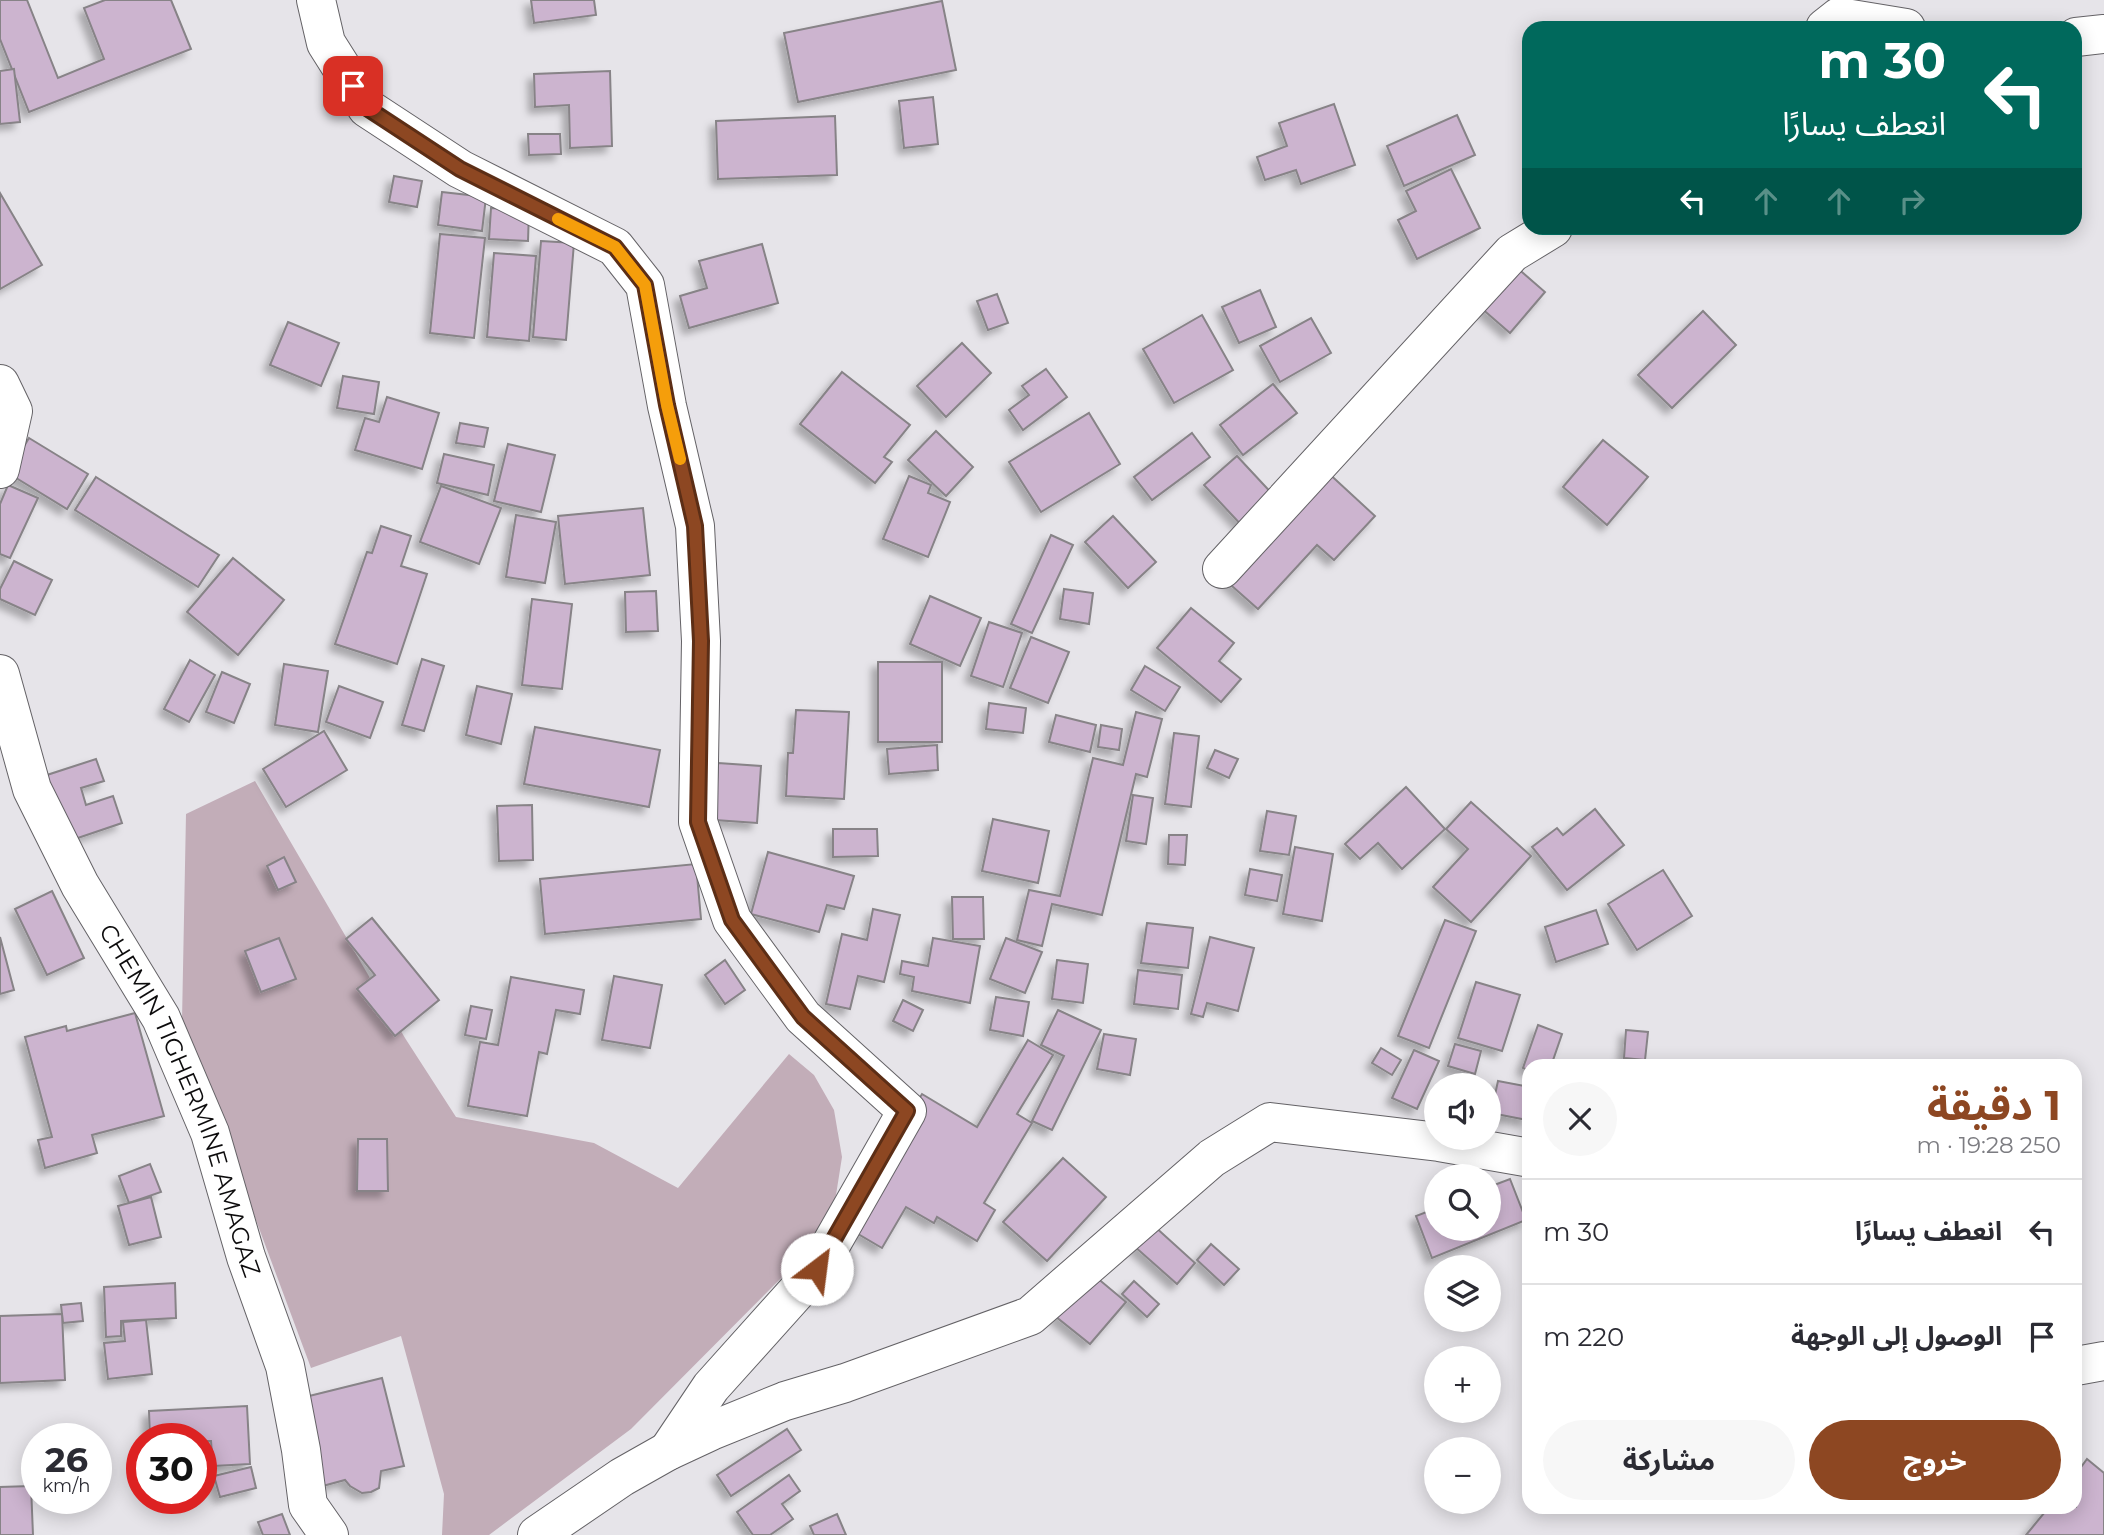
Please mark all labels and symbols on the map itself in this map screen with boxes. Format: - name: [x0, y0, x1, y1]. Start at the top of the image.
- pin: [323, 56, 383, 116]
- street label: CHEMIN TIGHERMINE AMAGAZ: [93, 919, 267, 1281]
- position arrow: [780, 1232, 854, 1306]
- speed limit sign: 30: [126, 1423, 217, 1514]

